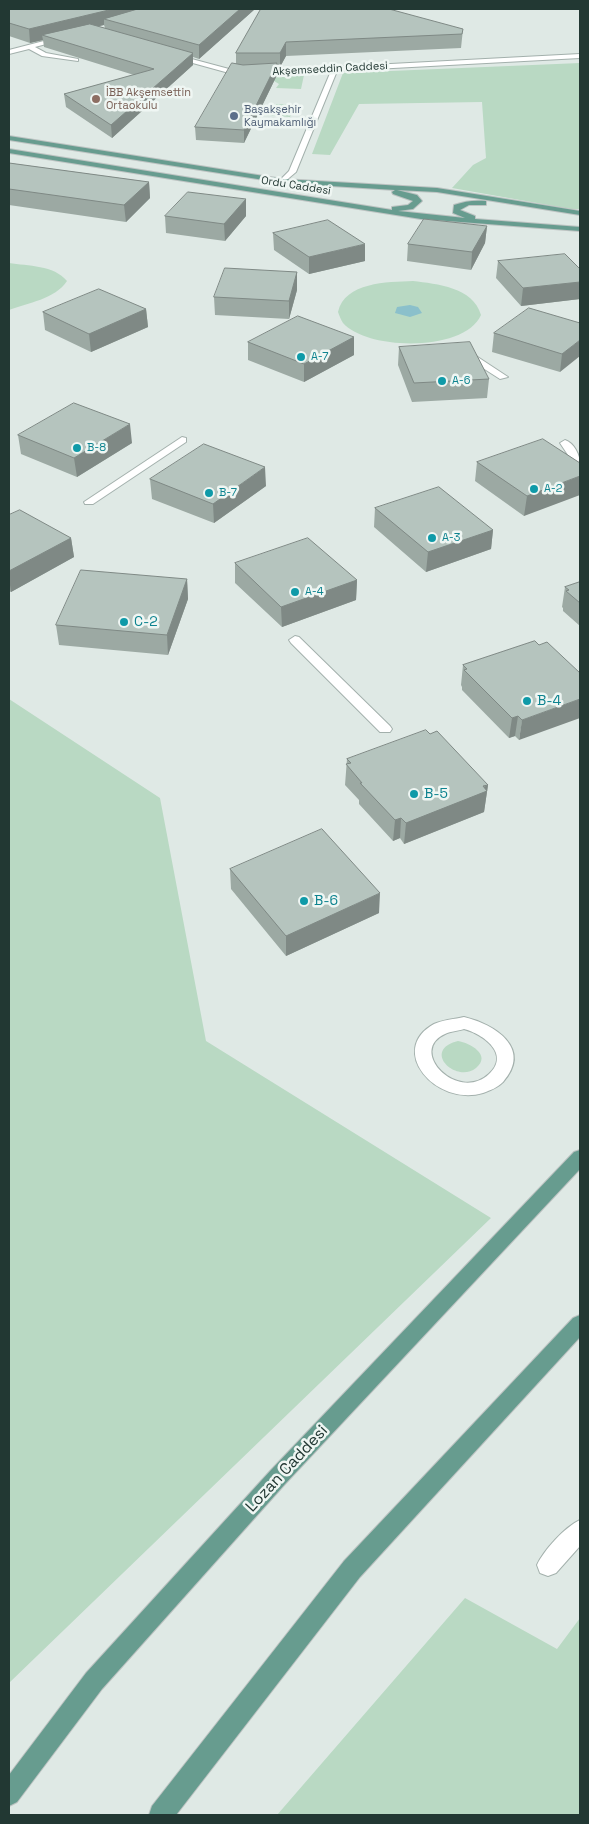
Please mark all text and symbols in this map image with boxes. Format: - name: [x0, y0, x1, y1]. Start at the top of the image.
- street label: Akşemseddin Caddesi: [272, 59, 388, 79]
- place label: İBB Akşemsettin Ortaokulu: [106, 86, 191, 112]
- marker: İBB Akşemsettin Ortaokulu: [90, 93, 102, 105]
- place label: Başakşehir Kaymakamlığı: [244, 103, 316, 129]
- marker: Başakşehir Kaymakamlığı: [228, 110, 240, 122]
- street label: Ordu Caddesi: [260, 174, 332, 198]
- place label: A-7: [311, 350, 328, 364]
- marker: A-7: [295, 351, 307, 363]
- place label: A-6: [452, 374, 471, 388]
- marker: A-6: [436, 375, 448, 387]
- place label: B-8: [87, 441, 106, 455]
- marker: B-8: [71, 442, 83, 454]
- place label: A-2: [544, 482, 562, 496]
- marker: A-2: [528, 483, 540, 495]
- place label: B-7: [219, 486, 237, 500]
- marker: B-7: [203, 487, 215, 499]
- place label: A-3: [442, 531, 460, 545]
- marker: A-3: [426, 532, 438, 544]
- place label: A-4: [305, 585, 324, 599]
- marker: A-4: [289, 586, 301, 598]
- place label: C-2: [134, 614, 158, 630]
- marker: C-2: [118, 616, 130, 628]
- place label: B-4: [537, 693, 561, 709]
- marker: B-4: [521, 695, 533, 707]
- place label: B-5: [424, 786, 448, 802]
- marker: B-5: [408, 788, 420, 800]
- place label: B-6: [314, 893, 338, 909]
- marker: B-6: [298, 895, 310, 907]
- street label: Lozan Caddesi: [242, 1422, 332, 1516]

